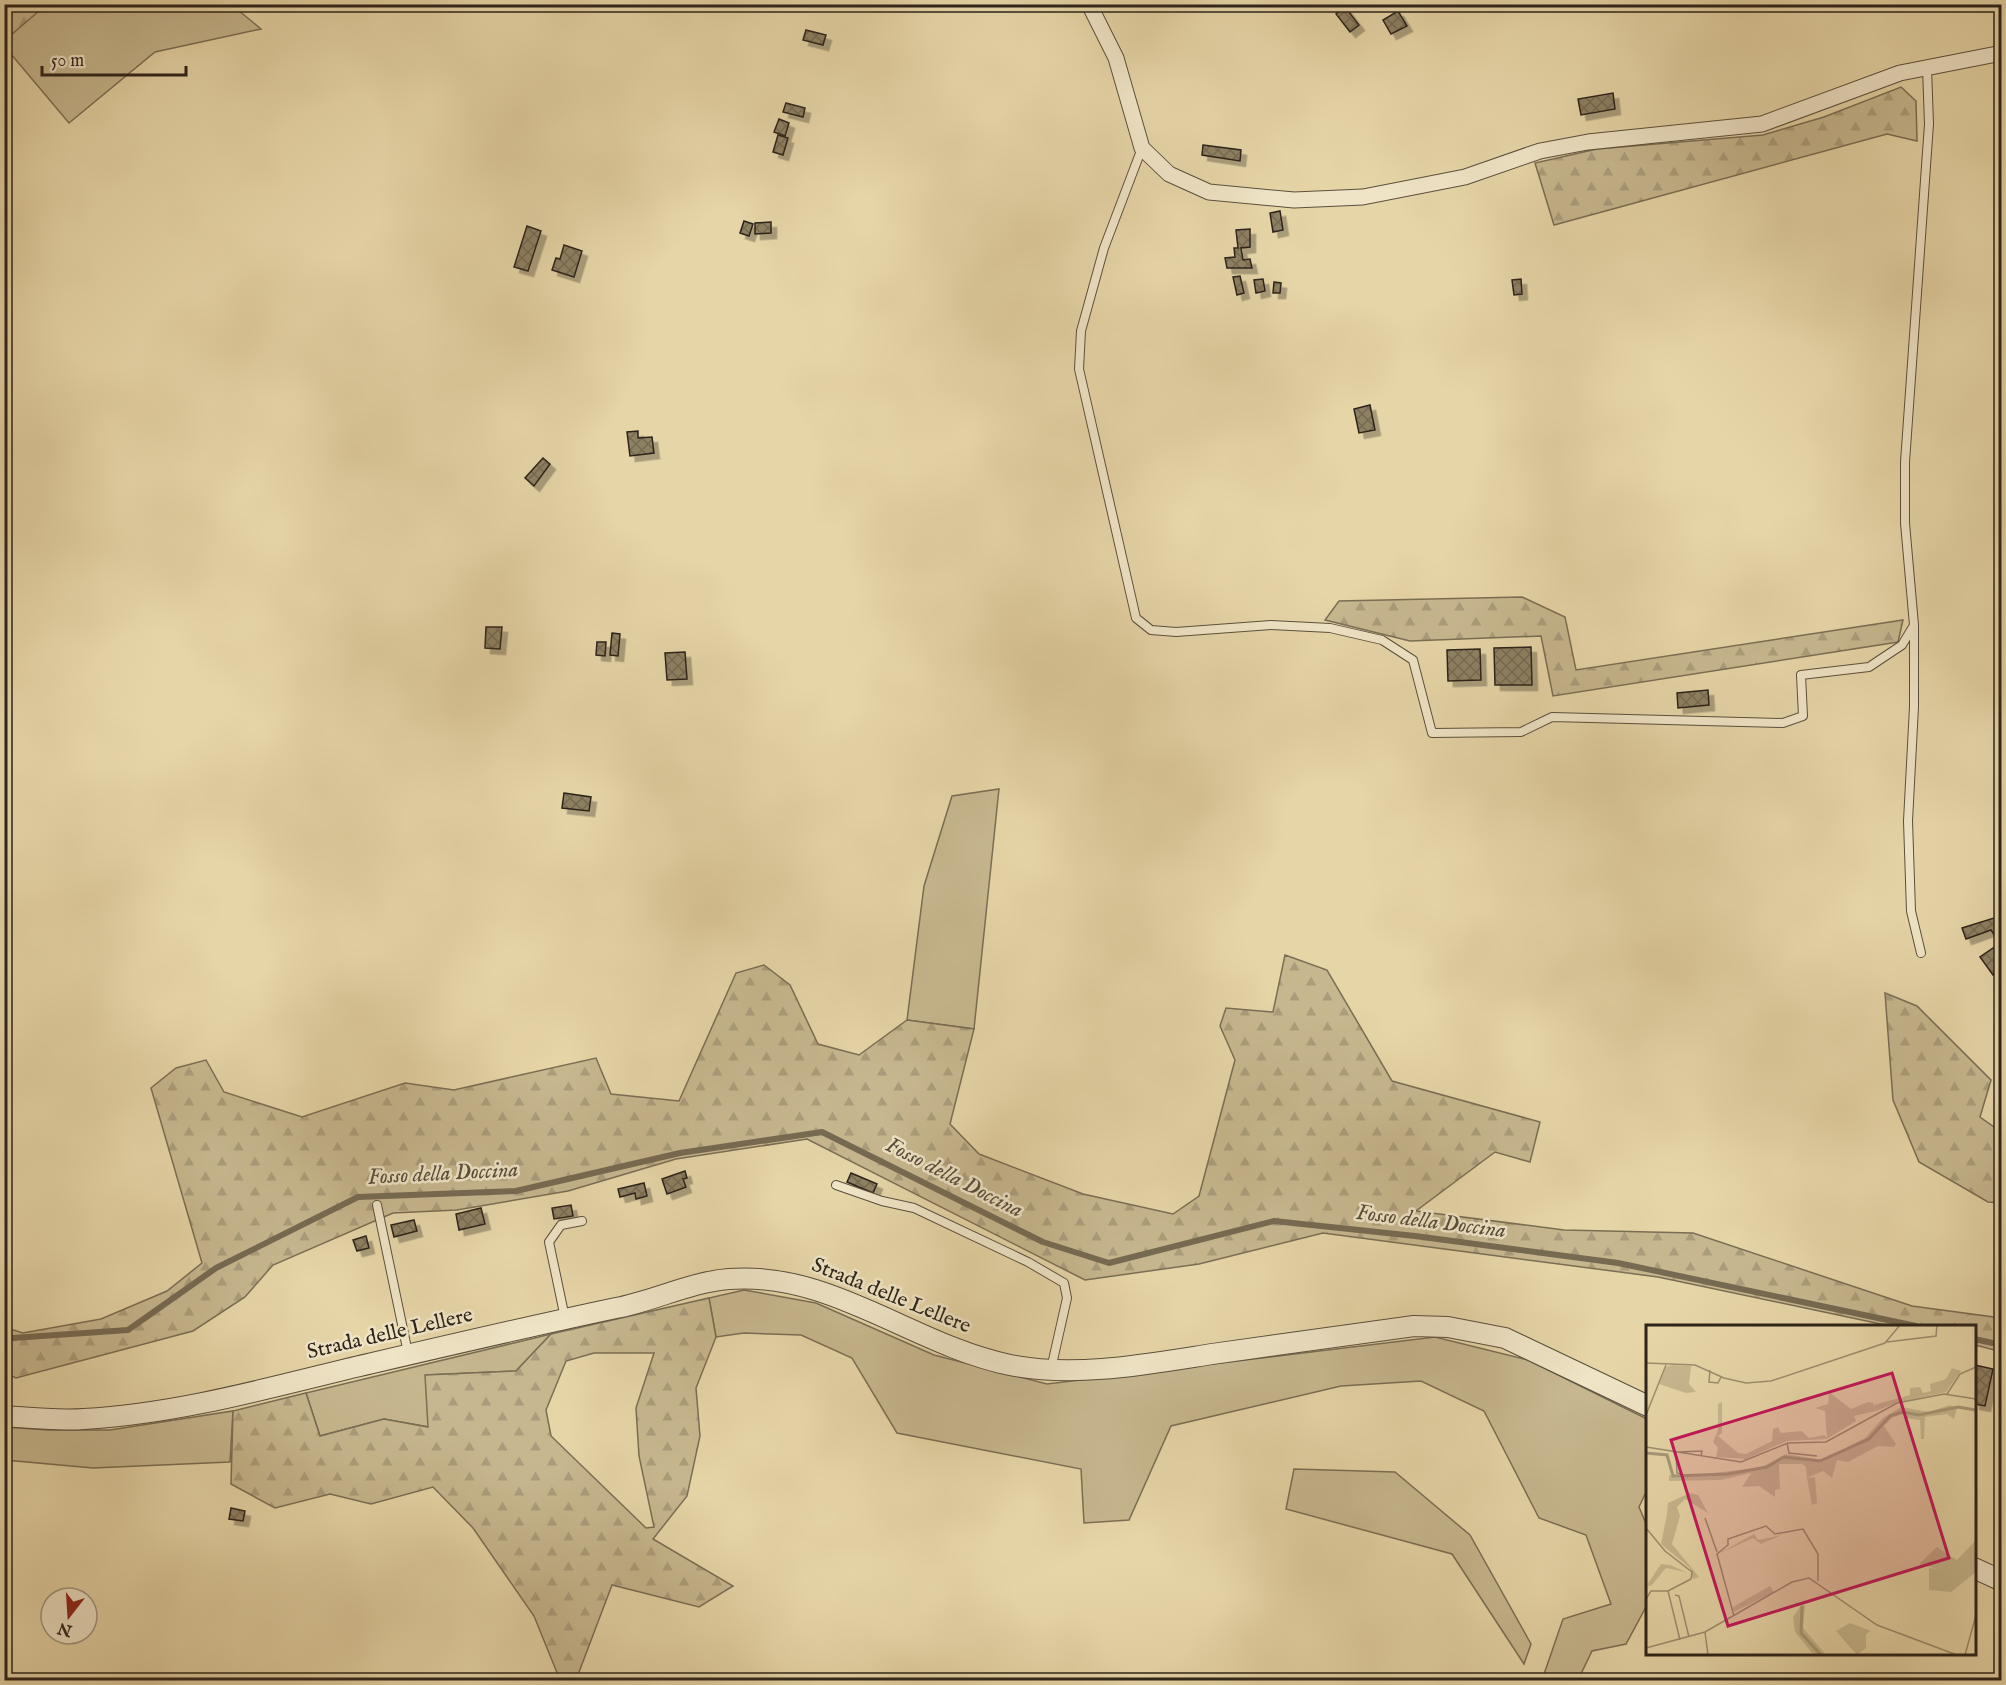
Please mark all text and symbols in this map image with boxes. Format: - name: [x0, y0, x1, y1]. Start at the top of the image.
- scale bar: [42, 39, 186, 77]
- text: 50 m: [51, 50, 84, 73]
- water label: Fosso della Doccina: [881, 1131, 1028, 1225]
- water label: Fosso della Doccina: [367, 1156, 519, 1192]
- water label: Fosso della Doccina: [1355, 1199, 1508, 1245]
- street label: Strada delle Lellere: [807, 1252, 975, 1340]
- street label: Strada delle Lellere: [305, 1302, 476, 1366]
- inset map: [1646, 1325, 1976, 1655]
- north arrow: [39, 1586, 99, 1646]
- text: N: [56, 1617, 76, 1640]

